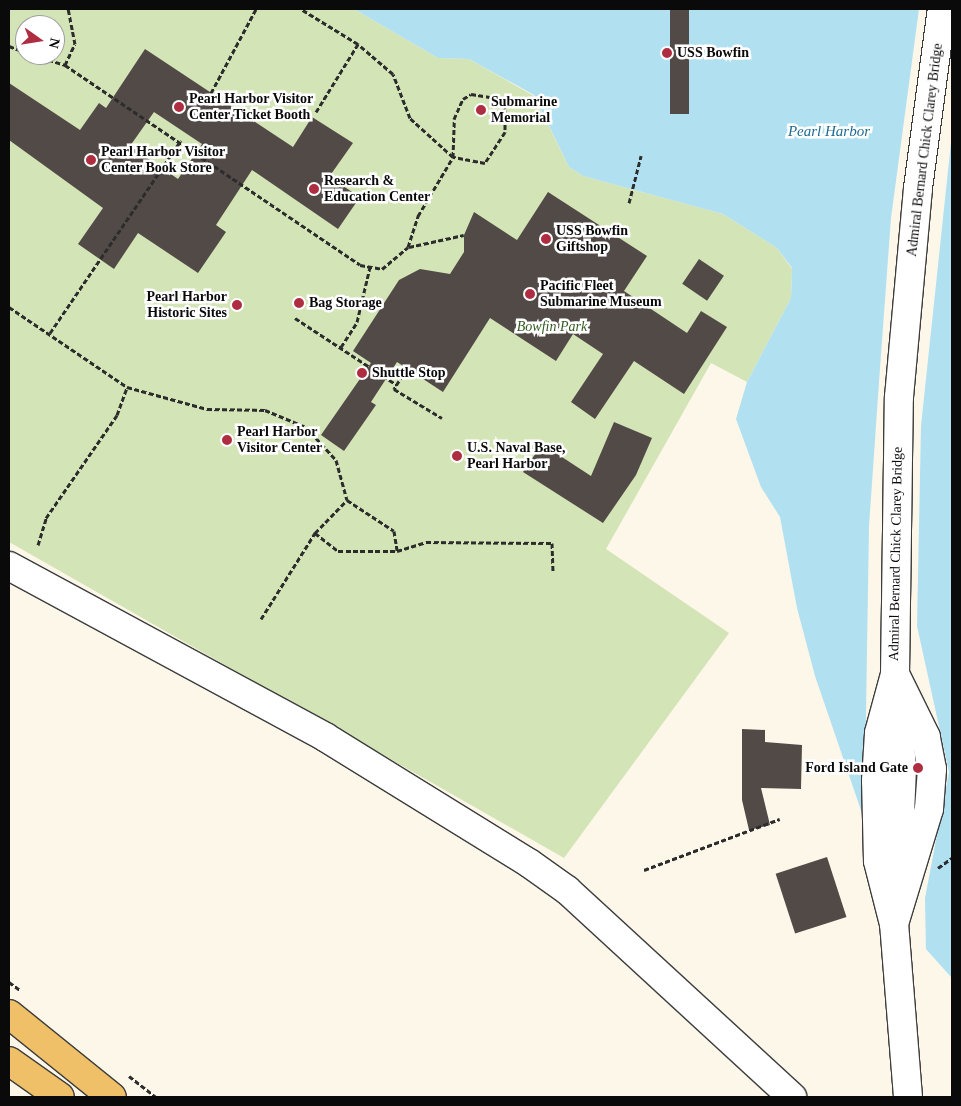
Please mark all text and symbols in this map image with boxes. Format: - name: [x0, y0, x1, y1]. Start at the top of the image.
- north arrow: [15, 15, 65, 65]
- text: N: [46, 37, 63, 50]
- street label: Admiral Bernard Chick Clarey Bridge: [904, 42, 946, 258]
- place label: USS Bowfin: [677, 45, 749, 61]
- marker: USS Bowfin: [661, 47, 673, 59]
- place label: Pearl Harbor Visitor Center Ticket Booth: [189, 91, 314, 124]
- place label: Submarine Memorial: [491, 94, 557, 126]
- marker: Pearl Harbor Visitor Center Ticket Booth: [173, 101, 185, 113]
- marker: Submarine Memorial: [475, 104, 487, 116]
- water label: Pearl Harbor: [788, 123, 870, 141]
- place label: Pearl Harbor Visitor Center Book Store: [101, 144, 226, 176]
- marker: Pearl Harbor Visitor Center Book Store: [85, 154, 97, 166]
- place label: Research & Education Center: [324, 173, 430, 206]
- marker: Research & Education Center: [308, 183, 320, 195]
- place label: USS Bowfin Giftshop: [556, 223, 628, 256]
- marker: USS Bowfin Giftshop: [540, 233, 552, 245]
- place label: Pacific Fleet Submarine Museum: [540, 278, 662, 310]
- marker: Pacific Fleet Submarine Museum: [524, 288, 536, 300]
- place label: Pearl Harbor Historic Sites: [147, 289, 227, 322]
- place label: Bag Storage: [309, 295, 382, 311]
- marker: Bag Storage: [293, 297, 305, 309]
- marker: Pearl Harbor Historic Sites: [231, 299, 243, 311]
- park label: Bowfin Park: [517, 319, 587, 335]
- place label: Shuttle Stop: [372, 365, 446, 381]
- marker: Shuttle Stop: [356, 367, 368, 379]
- place label: Pearl Harbor Visitor Center: [237, 424, 322, 457]
- marker: Pearl Harbor Visitor Center: [221, 434, 233, 446]
- place label: U.S. Naval Base, Pearl Harbor: [467, 440, 565, 472]
- street label: Admiral Bernard Chick Clarey Bridge: [886, 447, 906, 661]
- marker: U.S. Naval Base, Pearl Harbor: [451, 450, 463, 462]
- place label: Ford Island Gate: [805, 760, 908, 776]
- marker: Ford Island Gate: [912, 762, 924, 774]

